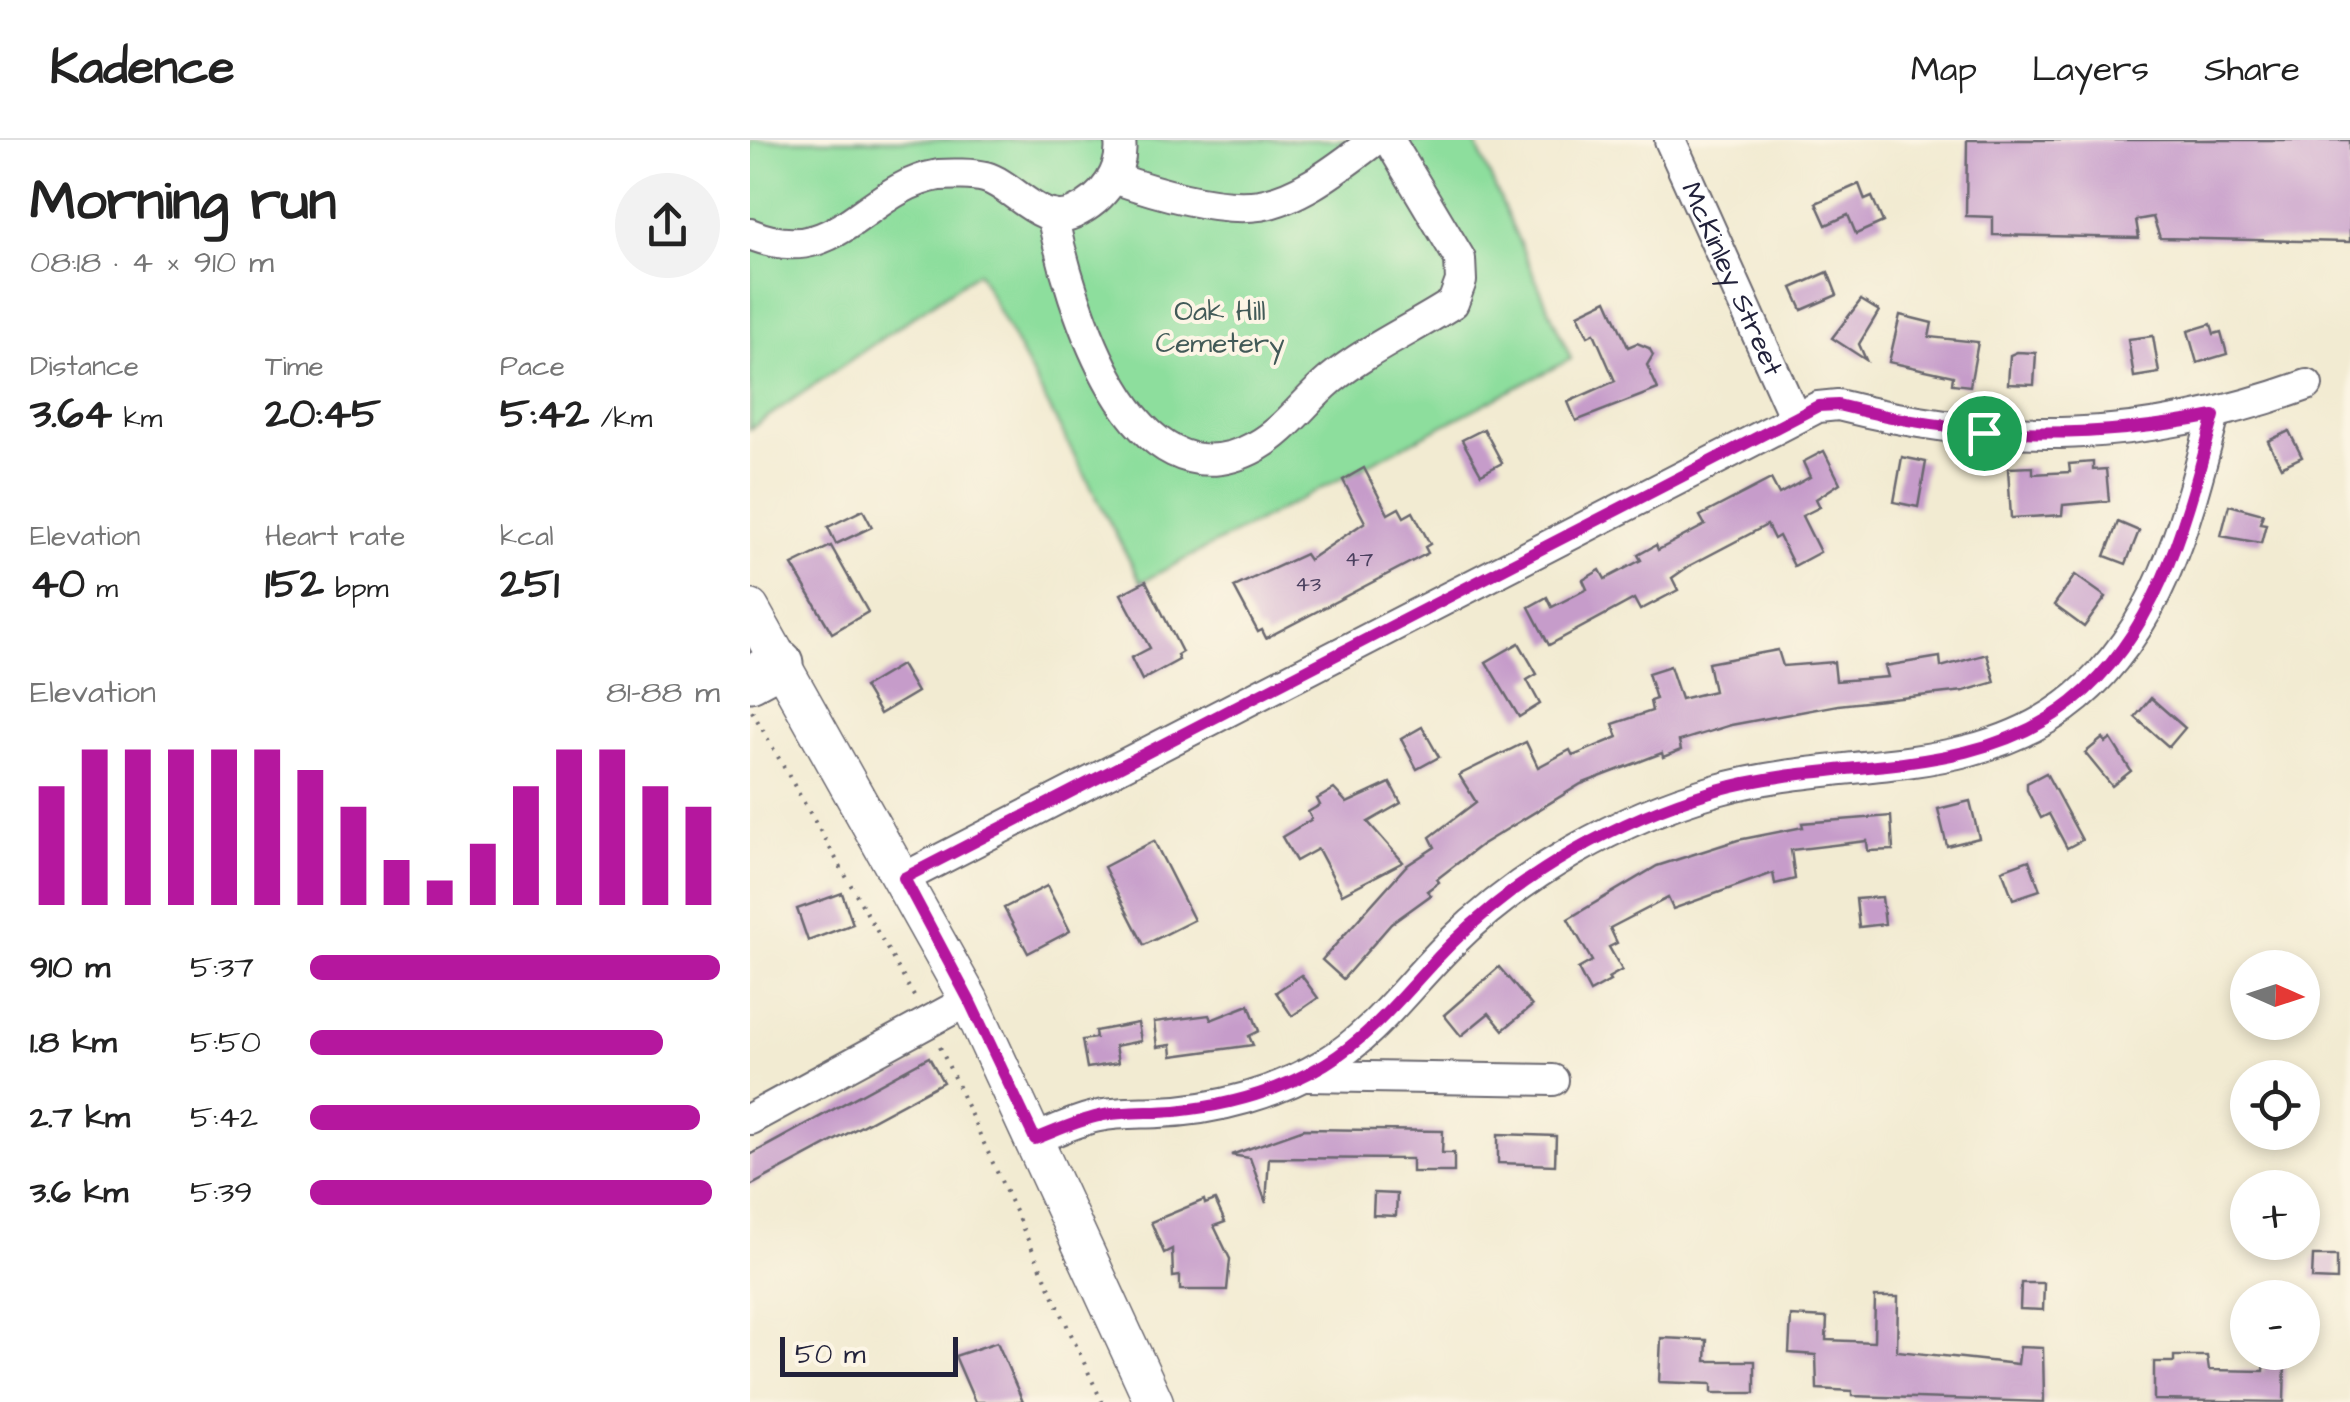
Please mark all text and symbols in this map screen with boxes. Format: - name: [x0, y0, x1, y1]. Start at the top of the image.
- text: Kadence: [50, 36, 234, 102]
- text: Map: [1911, 45, 1977, 94]
- text: Layers: [2032, 45, 2149, 94]
- text: Share: [2204, 45, 2300, 94]
- text: Morning run: [30, 164, 336, 240]
- button: share: [615, 173, 720, 278]
- street label: McKinley Street: [1672, 175, 1793, 382]
- text: 08:18 · 4 × 910 m: [30, 240, 274, 285]
- park label: Oak Hill Cemetery: [1155, 292, 1285, 365]
- text: Distance: [30, 347, 139, 386]
- text: Time: [265, 347, 324, 386]
- text: Pace: [500, 347, 565, 386]
- text: 3.64: [30, 386, 112, 444]
- text: 20:45: [265, 386, 381, 444]
- text: 5:42: [500, 386, 589, 444]
- pin: [1942, 391, 2027, 476]
- text: km: [112, 399, 162, 438]
- text: /km: [589, 399, 652, 438]
- icon: arrive: [1957, 406, 2012, 461]
- text: Elevation: [30, 517, 140, 556]
- text: Heart rate: [265, 517, 406, 556]
- text: kcal: [500, 517, 554, 556]
- house number: 47: [1345, 544, 1374, 575]
- text: 40: [30, 556, 85, 614]
- text: 152: [265, 556, 324, 614]
- text: 251: [500, 556, 559, 614]
- text: m: [85, 569, 118, 608]
- text: bpm: [324, 569, 388, 608]
- house number: 43: [1295, 569, 1321, 600]
- text: Elevation: [30, 670, 156, 715]
- text: 81–88 m: [606, 670, 720, 715]
- text: 910 m: [30, 945, 110, 990]
- text: 5:37: [190, 945, 254, 990]
- north arrow: [2230, 950, 2320, 1040]
- map controls: [2230, 950, 2320, 1370]
- text: 1.8 km: [30, 1020, 117, 1065]
- text: 5:50: [190, 1020, 261, 1065]
- button: locate: [2230, 1060, 2320, 1150]
- text: 2.7 km: [30, 1095, 130, 1140]
- text: 5:42: [190, 1095, 258, 1140]
- text: 3.6 km: [30, 1170, 128, 1215]
- text: 5:39: [190, 1170, 253, 1215]
- button: +: [2230, 1170, 2320, 1260]
- button: −: [2230, 1280, 2320, 1370]
- scale bar: [780, 1332, 958, 1376]
- text: 50 m: [795, 1335, 866, 1374]

